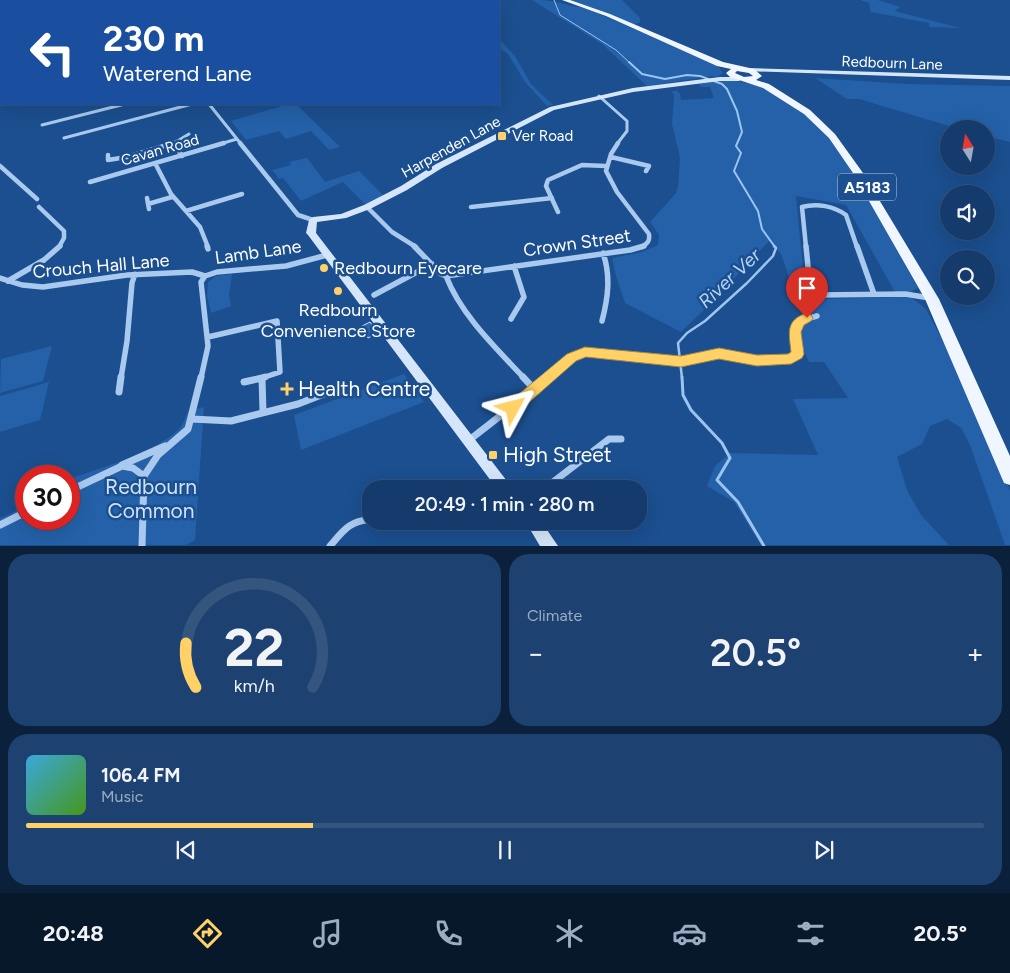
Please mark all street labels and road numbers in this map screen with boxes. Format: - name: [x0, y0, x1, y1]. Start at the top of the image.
- street label: Redbourn Lane: [841, 52, 943, 74]
- street label: Harpenden Lane: [398, 112, 504, 182]
- street label: Cavan Road: [119, 130, 201, 170]
- road number: A5183: [838, 173, 896, 200]
- street label: Crown Street: [522, 225, 632, 261]
- street label: Lamb Lane: [213, 235, 303, 269]
- street label: Crouch Hall Lane: [32, 249, 170, 283]

